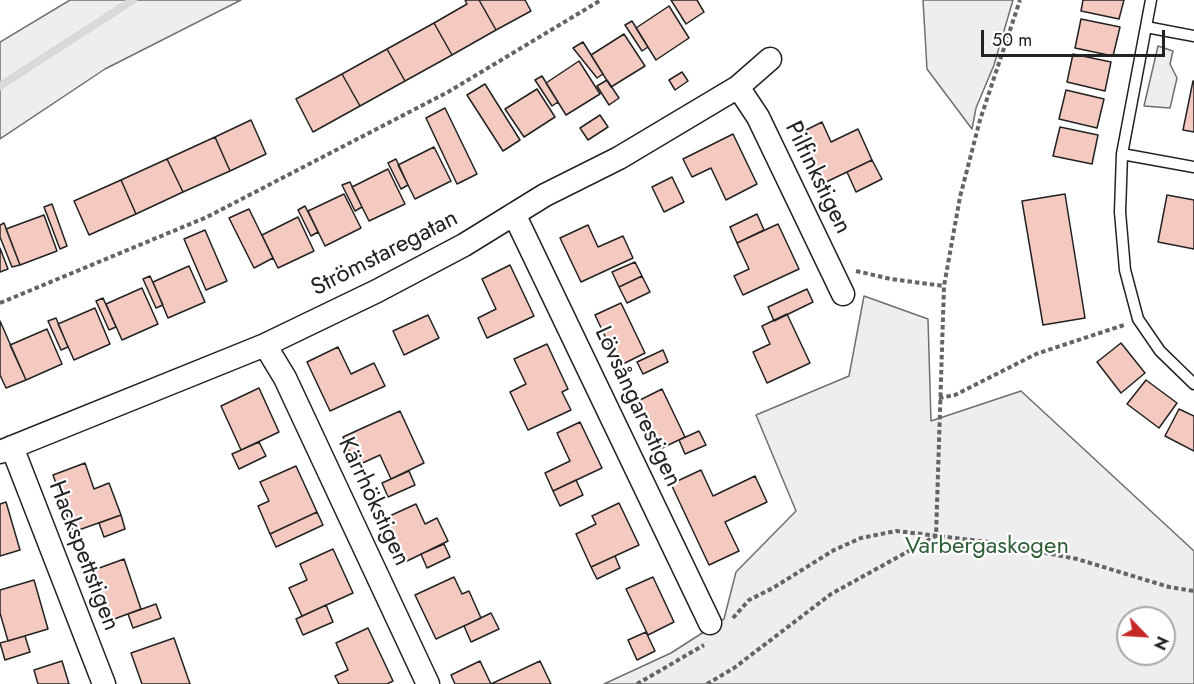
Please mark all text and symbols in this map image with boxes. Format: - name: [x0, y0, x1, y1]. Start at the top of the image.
- scale bar: [984, 18, 1168, 56]
- text: 50 m: [992, 27, 1032, 53]
- street label: Pilfinkstigen: [777, 117, 857, 239]
- street label: Strömstaregatan: [307, 205, 463, 303]
- street label: Lövsångarestigen: [587, 322, 687, 492]
- street label: Kärrhökstigen: [331, 433, 415, 571]
- street label: Hackspettstigen: [41, 477, 125, 635]
- park label: Varbergaskogen: [905, 533, 1069, 561]
- north arrow: [1116, 606, 1176, 666]
- text: N: [1148, 632, 1174, 654]

